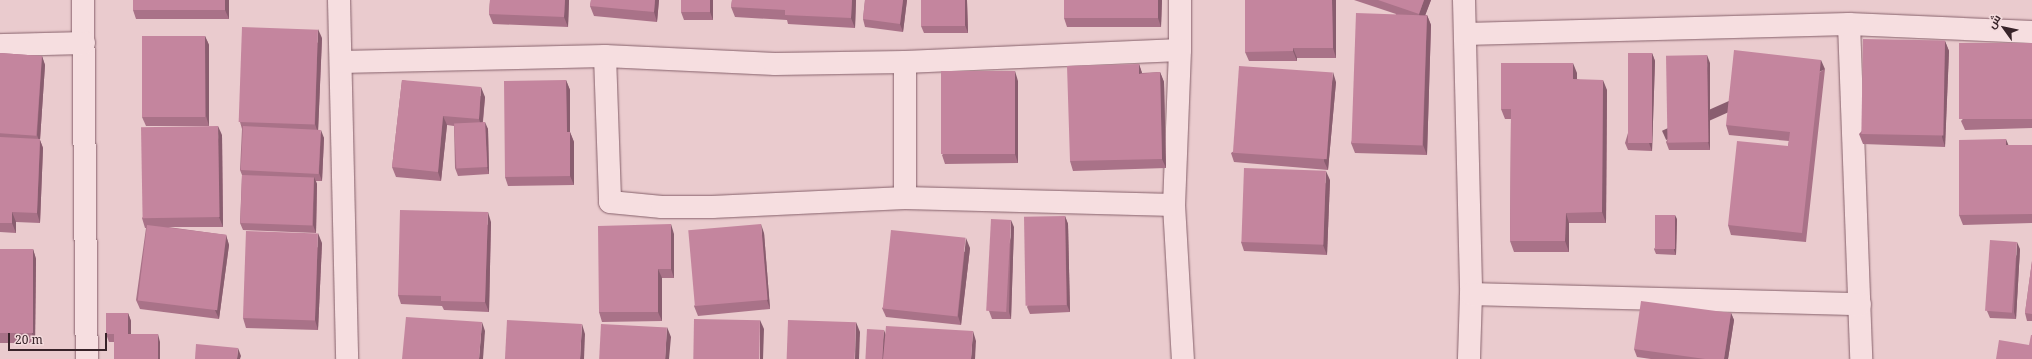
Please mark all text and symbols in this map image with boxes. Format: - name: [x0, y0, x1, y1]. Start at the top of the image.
- north arrow: [1984, 8, 2024, 48]
- text: ش: [1983, 11, 2004, 31]
- scale bar: [10, 325, 109, 351]
- text: 20 m: [15, 331, 43, 348]

